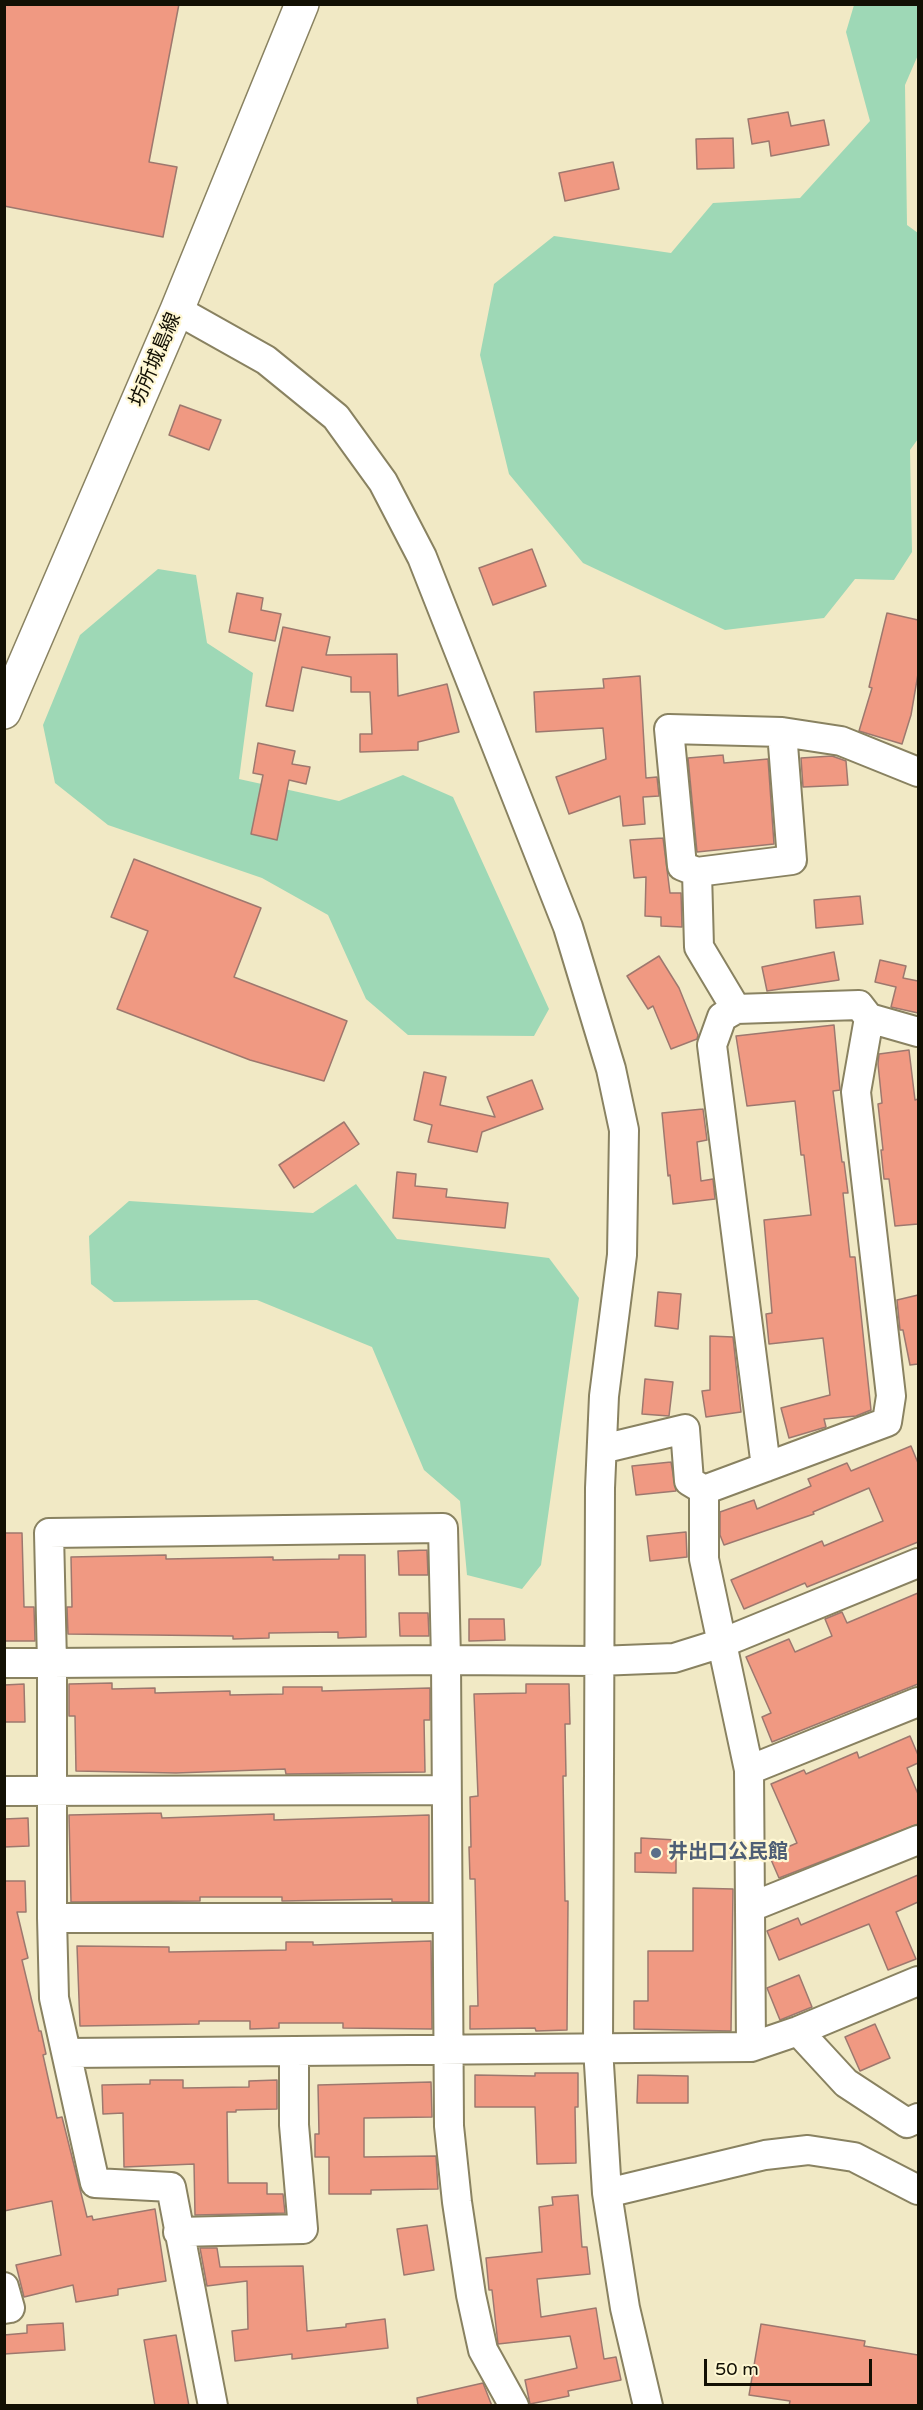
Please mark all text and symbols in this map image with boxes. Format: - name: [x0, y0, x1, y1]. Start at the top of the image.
- street label: 坊所城島線: [125, 309, 187, 411]
- place label: 井出口公民館: [668, 1841, 788, 1865]
- marker: 井出口公民館: [649, 1846, 663, 1860]
- scale bar: [707, 2347, 875, 2385]
- text: 50 m: [715, 2358, 759, 2380]

